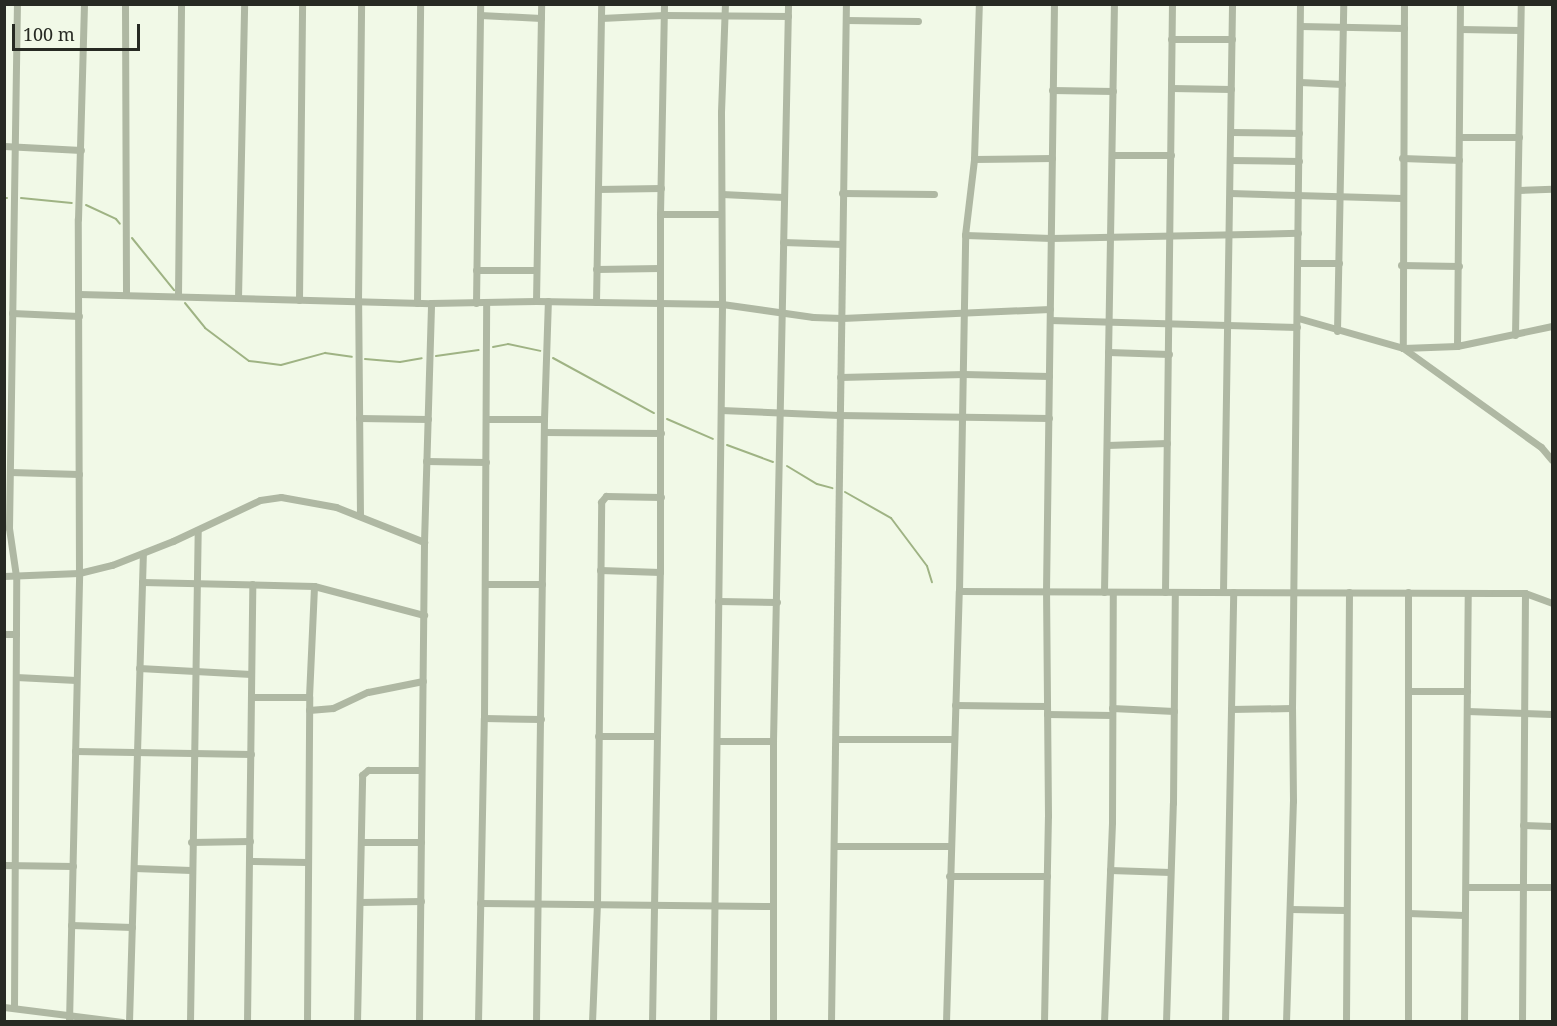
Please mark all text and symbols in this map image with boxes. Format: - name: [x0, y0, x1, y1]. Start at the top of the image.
- scale bar: [15, 12, 142, 50]
- text: 100 m: [23, 22, 75, 46]

